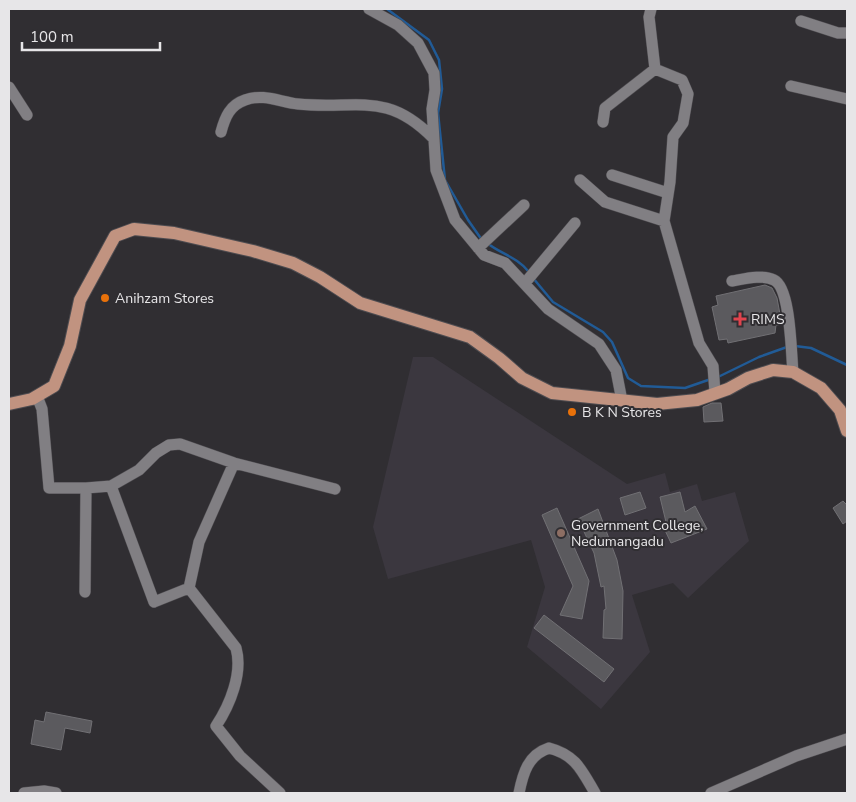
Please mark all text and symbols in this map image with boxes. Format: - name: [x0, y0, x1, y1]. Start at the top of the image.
- scale bar: [22, 20, 160, 52]
- text: 100 m: [30, 27, 74, 47]
- place label: Anihzam Stores: [115, 289, 214, 308]
- marker: Anihzam Stores: [99, 292, 111, 304]
- place label: RIMS: [751, 310, 785, 329]
- marker: RIMS: [733, 312, 747, 326]
- place label: B K N Stores: [582, 403, 662, 422]
- marker: B K N Stores: [566, 406, 578, 418]
- place label: Government College, Nedumangadu: [571, 516, 703, 551]
- marker: Government College, Nedumangadu: [555, 527, 567, 539]

